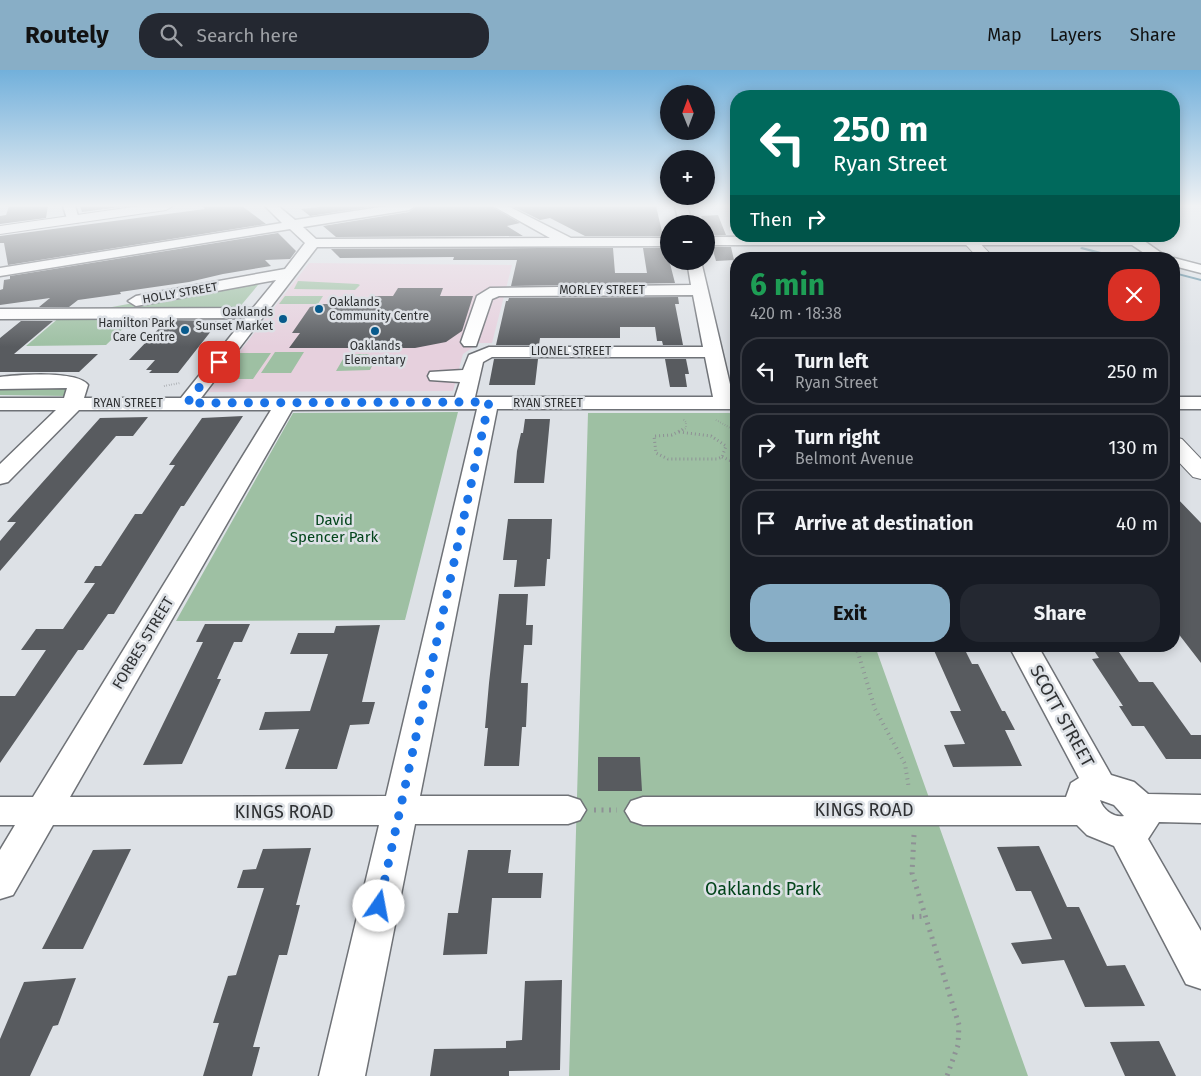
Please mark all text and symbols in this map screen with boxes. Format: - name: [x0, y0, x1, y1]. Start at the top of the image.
- search box: [139, 13, 489, 58]
- text: Routely: [25, 21, 109, 49]
- icon: search: [157, 21, 185, 49]
- text: Search here: [197, 24, 298, 47]
- text: Map: [987, 24, 1022, 46]
- text: Layers: [1050, 24, 1102, 46]
- text: Share: [1130, 24, 1176, 46]
- north arrow: [660, 85, 715, 140]
- map controls: [660, 85, 715, 270]
- text: 250 m: [833, 108, 928, 150]
- icon: left: [750, 110, 815, 175]
- button: +: [660, 150, 715, 205]
- text: Ryan Street: [833, 150, 947, 177]
- icon: right: [802, 205, 830, 233]
- text: Then: [750, 208, 792, 231]
- button: −: [660, 215, 715, 270]
- text: 6 min: [750, 267, 825, 303]
- button: close: [1108, 269, 1160, 321]
- street label: HOLLY STREET: [141, 279, 219, 306]
- street label: MORLEY STREET: [559, 283, 646, 297]
- place label: Oaklands Community Centre: [329, 295, 429, 323]
- marker: Oaklands Community Centre: [313, 303, 325, 315]
- text: 420 m · 18:38: [750, 304, 842, 323]
- place label: Oaklands Sunset Market: [195, 305, 274, 333]
- marker: Oaklands Sunset Market: [277, 313, 289, 325]
- place label: Hamilton Park Care Centre: [98, 316, 176, 344]
- marker: Hamilton Park Care Centre: [179, 324, 191, 336]
- marker: Oaklands Elementary: [369, 325, 381, 337]
- place label: Oaklands Elementary: [344, 339, 406, 367]
- pin: [198, 341, 240, 383]
- street label: LIONEL STREET: [531, 344, 612, 358]
- icon: arrive: [205, 348, 233, 376]
- text: Turn left: [795, 350, 869, 373]
- icon: left: [752, 357, 780, 385]
- text: 250 m: [1107, 360, 1158, 383]
- text: Ryan Street: [795, 373, 878, 392]
- street label: RYAN STREET: [93, 396, 164, 410]
- street label: RYAN STREET: [513, 396, 584, 410]
- text: Turn right: [795, 426, 880, 449]
- icon: right: [752, 433, 780, 461]
- text: 130 m: [1108, 436, 1158, 459]
- text: Belmont Avenue: [795, 449, 914, 468]
- icon: arrive: [752, 509, 780, 537]
- park label: David Spencer Park: [290, 511, 379, 546]
- text: Arrive at destination: [795, 512, 974, 535]
- text: 40 m: [1116, 512, 1158, 535]
- button: Exit: [750, 584, 950, 642]
- button: Share: [960, 584, 1160, 642]
- street label: FORBES STREET: [108, 594, 178, 692]
- street label: SCOTT STREET: [1025, 661, 1099, 771]
- street label: KINGS ROAD: [814, 799, 914, 821]
- street label: KINGS ROAD: [234, 801, 334, 823]
- park label: Oaklands Park: [705, 878, 822, 900]
- position arrow: [352, 879, 404, 931]

